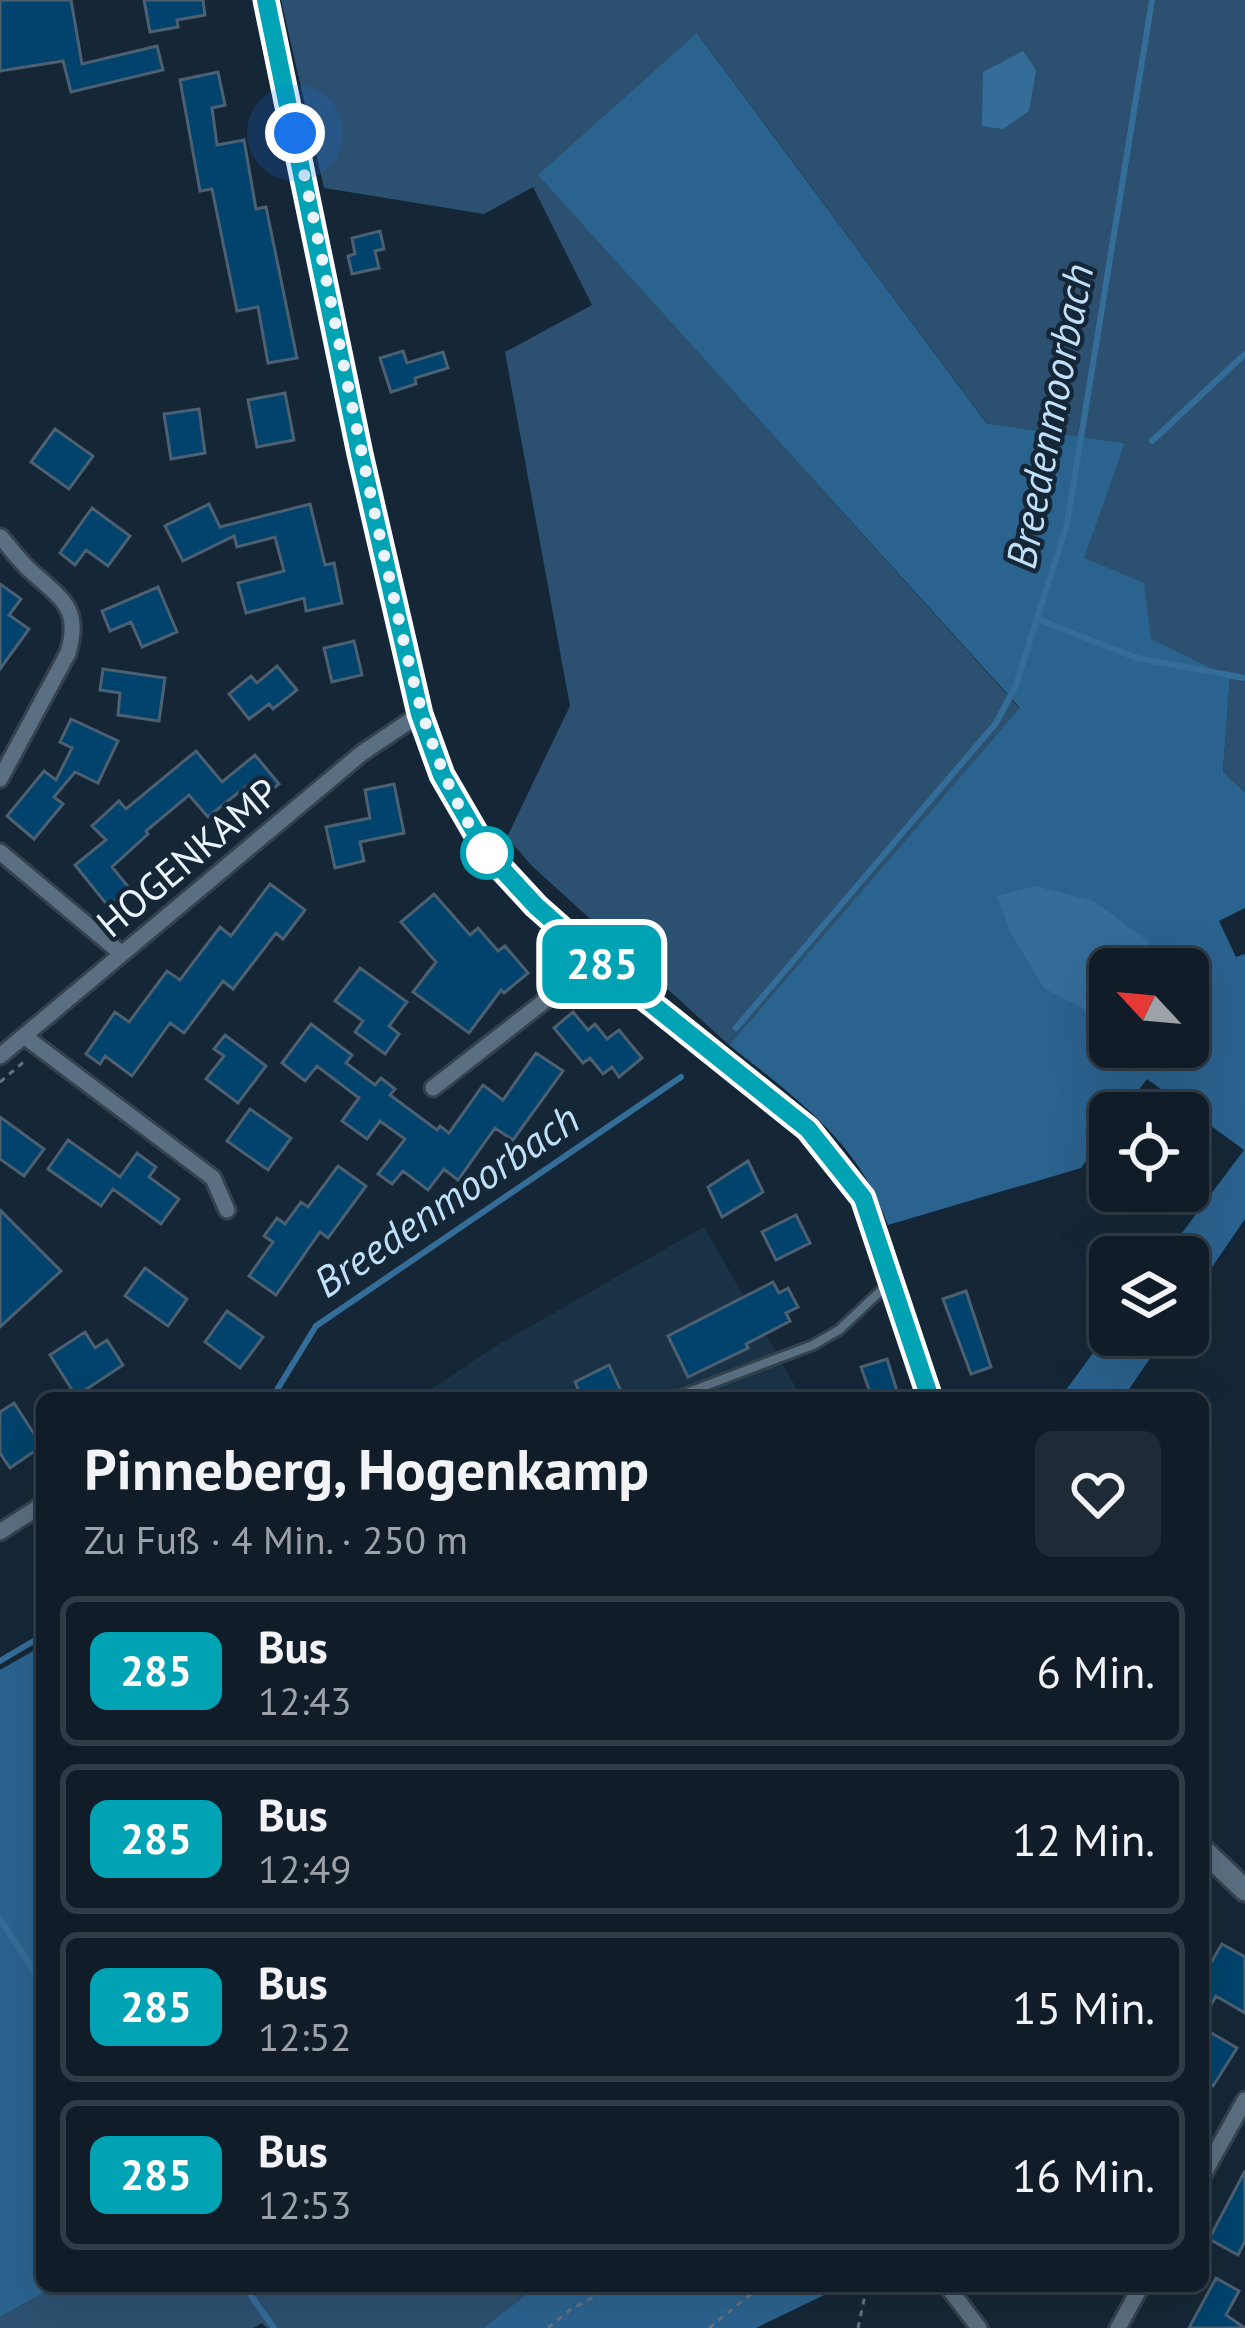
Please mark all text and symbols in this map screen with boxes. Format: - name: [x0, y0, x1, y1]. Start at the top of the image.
- your location: [265, 103, 325, 163]
- water label: Breedenmoorbach: [993, 259, 1105, 573]
- street label: HOGENKAMP: [86, 766, 288, 948]
- unlabelled marker: [462, 828, 512, 878]
- line badge: 285: [533, 925, 671, 1003]
- text: 285: [566, 936, 638, 991]
- north arrow: [1089, 948, 1209, 1068]
- map controls: [1089, 948, 1209, 1356]
- water label: Breedenmoorbach: [303, 1091, 589, 1309]
- button: locate: [1089, 1092, 1209, 1212]
- button: layers: [1089, 1236, 1209, 1356]
- button: heart: [1035, 1431, 1161, 1557]
- text: Pinneberg, Hogenkamp: [84, 1432, 649, 1506]
- text: Zu Fuß · 4 Min. · 250 m: [84, 1514, 468, 1565]
- text: Bus: [258, 1617, 328, 1675]
- text: 6 Min.: [1037, 1642, 1155, 1700]
- text: 285: [120, 1643, 192, 1698]
- text: 12:43: [258, 1675, 352, 1726]
- text: Bus: [258, 1785, 328, 1843]
- text: 12 Min.: [1012, 1810, 1155, 1868]
- text: 285: [120, 1811, 192, 1866]
- text: 12:49: [258, 1843, 352, 1894]
- text: Bus: [258, 1953, 328, 2011]
- text: 15 Min.: [1012, 1978, 1155, 2036]
- text: 285: [120, 1979, 192, 2034]
- text: 12:52: [258, 2011, 352, 2062]
- text: Bus: [258, 2121, 328, 2179]
- text: 16 Min.: [1012, 2146, 1155, 2204]
- text: 285: [120, 2147, 192, 2202]
- text: 12:53: [258, 2179, 352, 2230]

